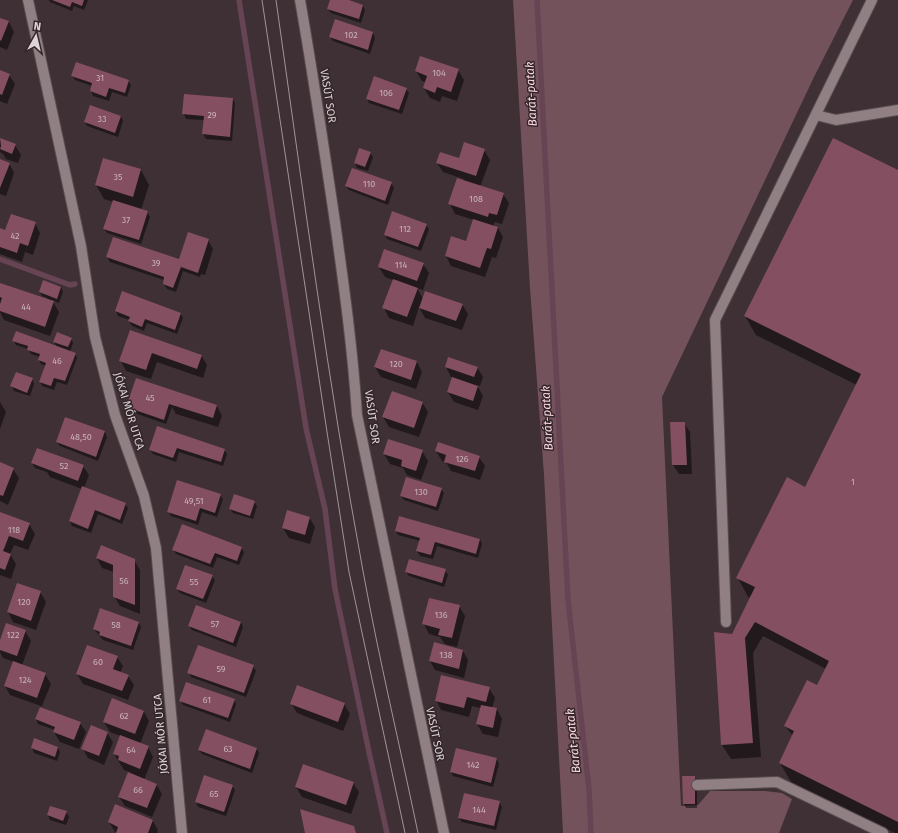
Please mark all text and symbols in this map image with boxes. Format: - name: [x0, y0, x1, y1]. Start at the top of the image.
- north arrow: [16, 16, 56, 56]
- text: N: [33, 20, 42, 34]
- house number: 102: [344, 30, 358, 40]
- water label: Barát-patak: [522, 61, 540, 127]
- street label: VASÚT SOR: [317, 68, 340, 124]
- house number: 104: [432, 68, 446, 78]
- house number: 31: [96, 73, 104, 83]
- house number: 106: [379, 88, 393, 98]
- house number: 29: [207, 110, 217, 120]
- house number: 33: [98, 114, 106, 124]
- house number: 35: [113, 172, 123, 182]
- house number: 110: [363, 179, 375, 189]
- house number: 108: [469, 194, 483, 204]
- house number: 37: [122, 215, 130, 225]
- house number: 112: [399, 224, 411, 234]
- house number: 42: [10, 231, 20, 241]
- house number: 39: [151, 258, 161, 268]
- house number: 114: [395, 260, 407, 270]
- house number: 44: [21, 302, 31, 312]
- house number: 46: [52, 356, 62, 366]
- house number: 120: [389, 359, 403, 369]
- street label: JÓKAI MÓR UTCA: [111, 370, 148, 452]
- water label: Barát-patak: [538, 385, 556, 451]
- street label: VASÚT SOR: [362, 389, 383, 445]
- house number: 45: [145, 393, 155, 403]
- house number: 48,50: [70, 432, 92, 442]
- house number: 126: [455, 454, 469, 464]
- house number: 52: [60, 461, 68, 471]
- house number: 1: [851, 477, 855, 487]
- house number: 130: [414, 487, 428, 497]
- house number: 49,51: [184, 496, 204, 506]
- house number: 118: [8, 525, 20, 535]
- house number: 56: [119, 576, 129, 586]
- house number: 55: [190, 577, 199, 587]
- house number: 120: [17, 597, 31, 607]
- house number: 136: [434, 610, 448, 620]
- house number: 57: [211, 619, 219, 629]
- house number: 58: [111, 620, 121, 630]
- house number: 122: [7, 630, 19, 640]
- house number: 138: [439, 650, 453, 660]
- house number: 60: [93, 657, 103, 667]
- house number: 59: [216, 664, 226, 674]
- house number: 124: [19, 675, 32, 685]
- street label: JÓKAI MÓR UTCA: [150, 693, 171, 775]
- house number: 61: [203, 695, 211, 705]
- street label: VASÚT SOR: [423, 706, 448, 762]
- water label: Barát-patak: [563, 708, 583, 774]
- house number: 62: [119, 711, 129, 721]
- house number: 63: [223, 744, 233, 754]
- house number: 64: [126, 745, 136, 755]
- house number: 142: [467, 760, 479, 770]
- house number: 66: [133, 785, 143, 795]
- house number: 65: [209, 789, 219, 799]
- house number: 144: [472, 805, 486, 815]

